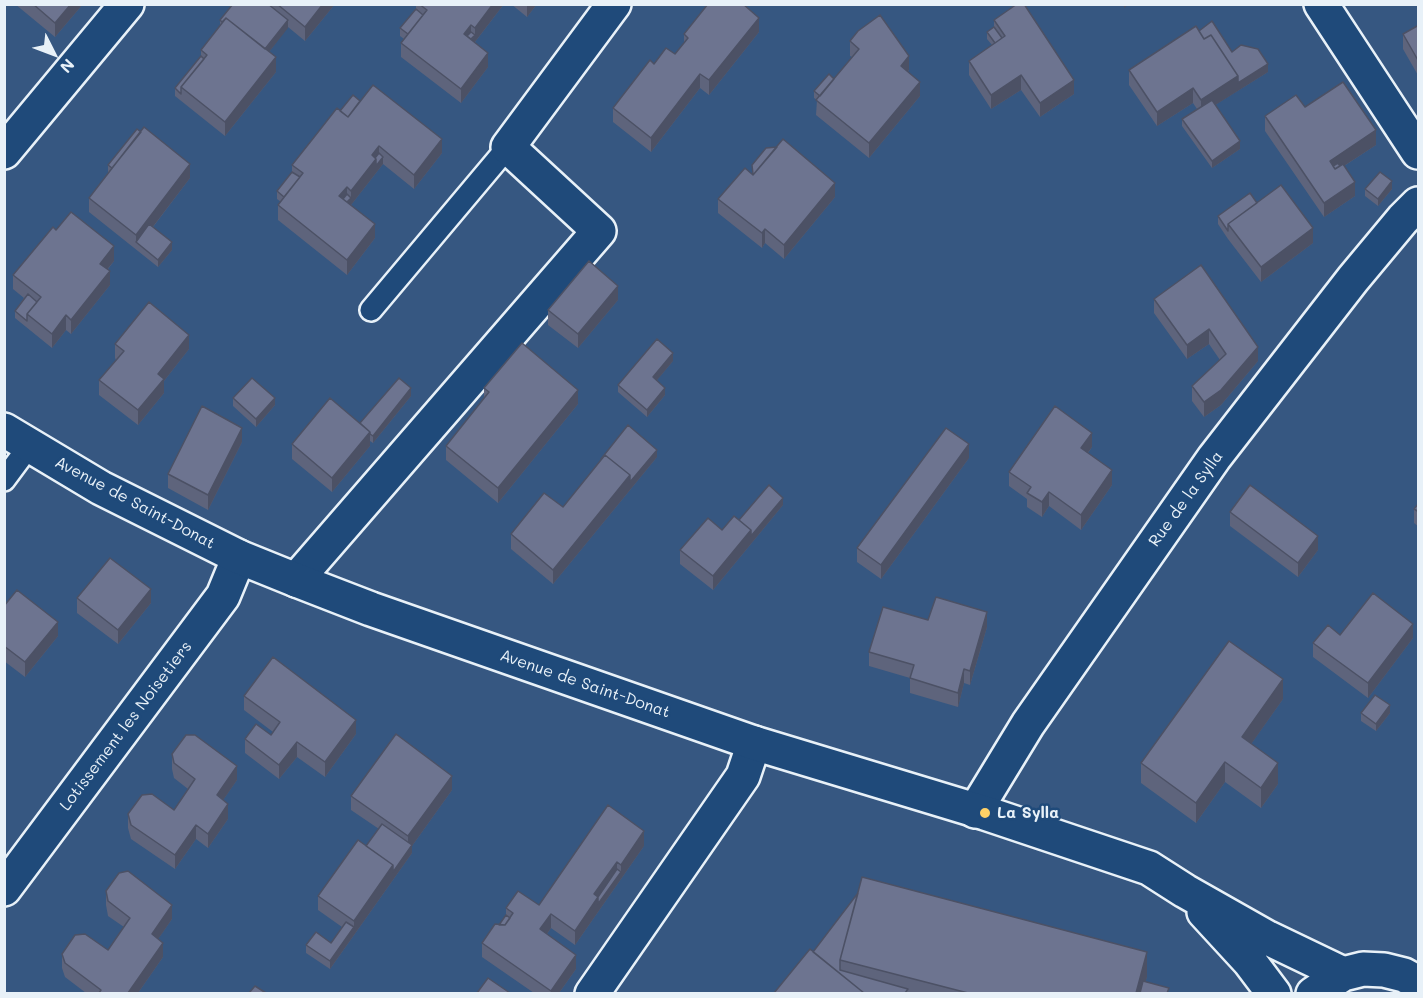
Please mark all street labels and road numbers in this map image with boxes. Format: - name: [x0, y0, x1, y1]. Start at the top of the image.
- street label: Rue de la Sylla: [1145, 447, 1227, 551]
- street label: Avenue de Saint-Donat: [52, 453, 218, 553]
- street label: Lotissement les Noisetiers: [56, 637, 196, 815]
- street label: Avenue de Saint-Donat: [497, 646, 673, 722]

